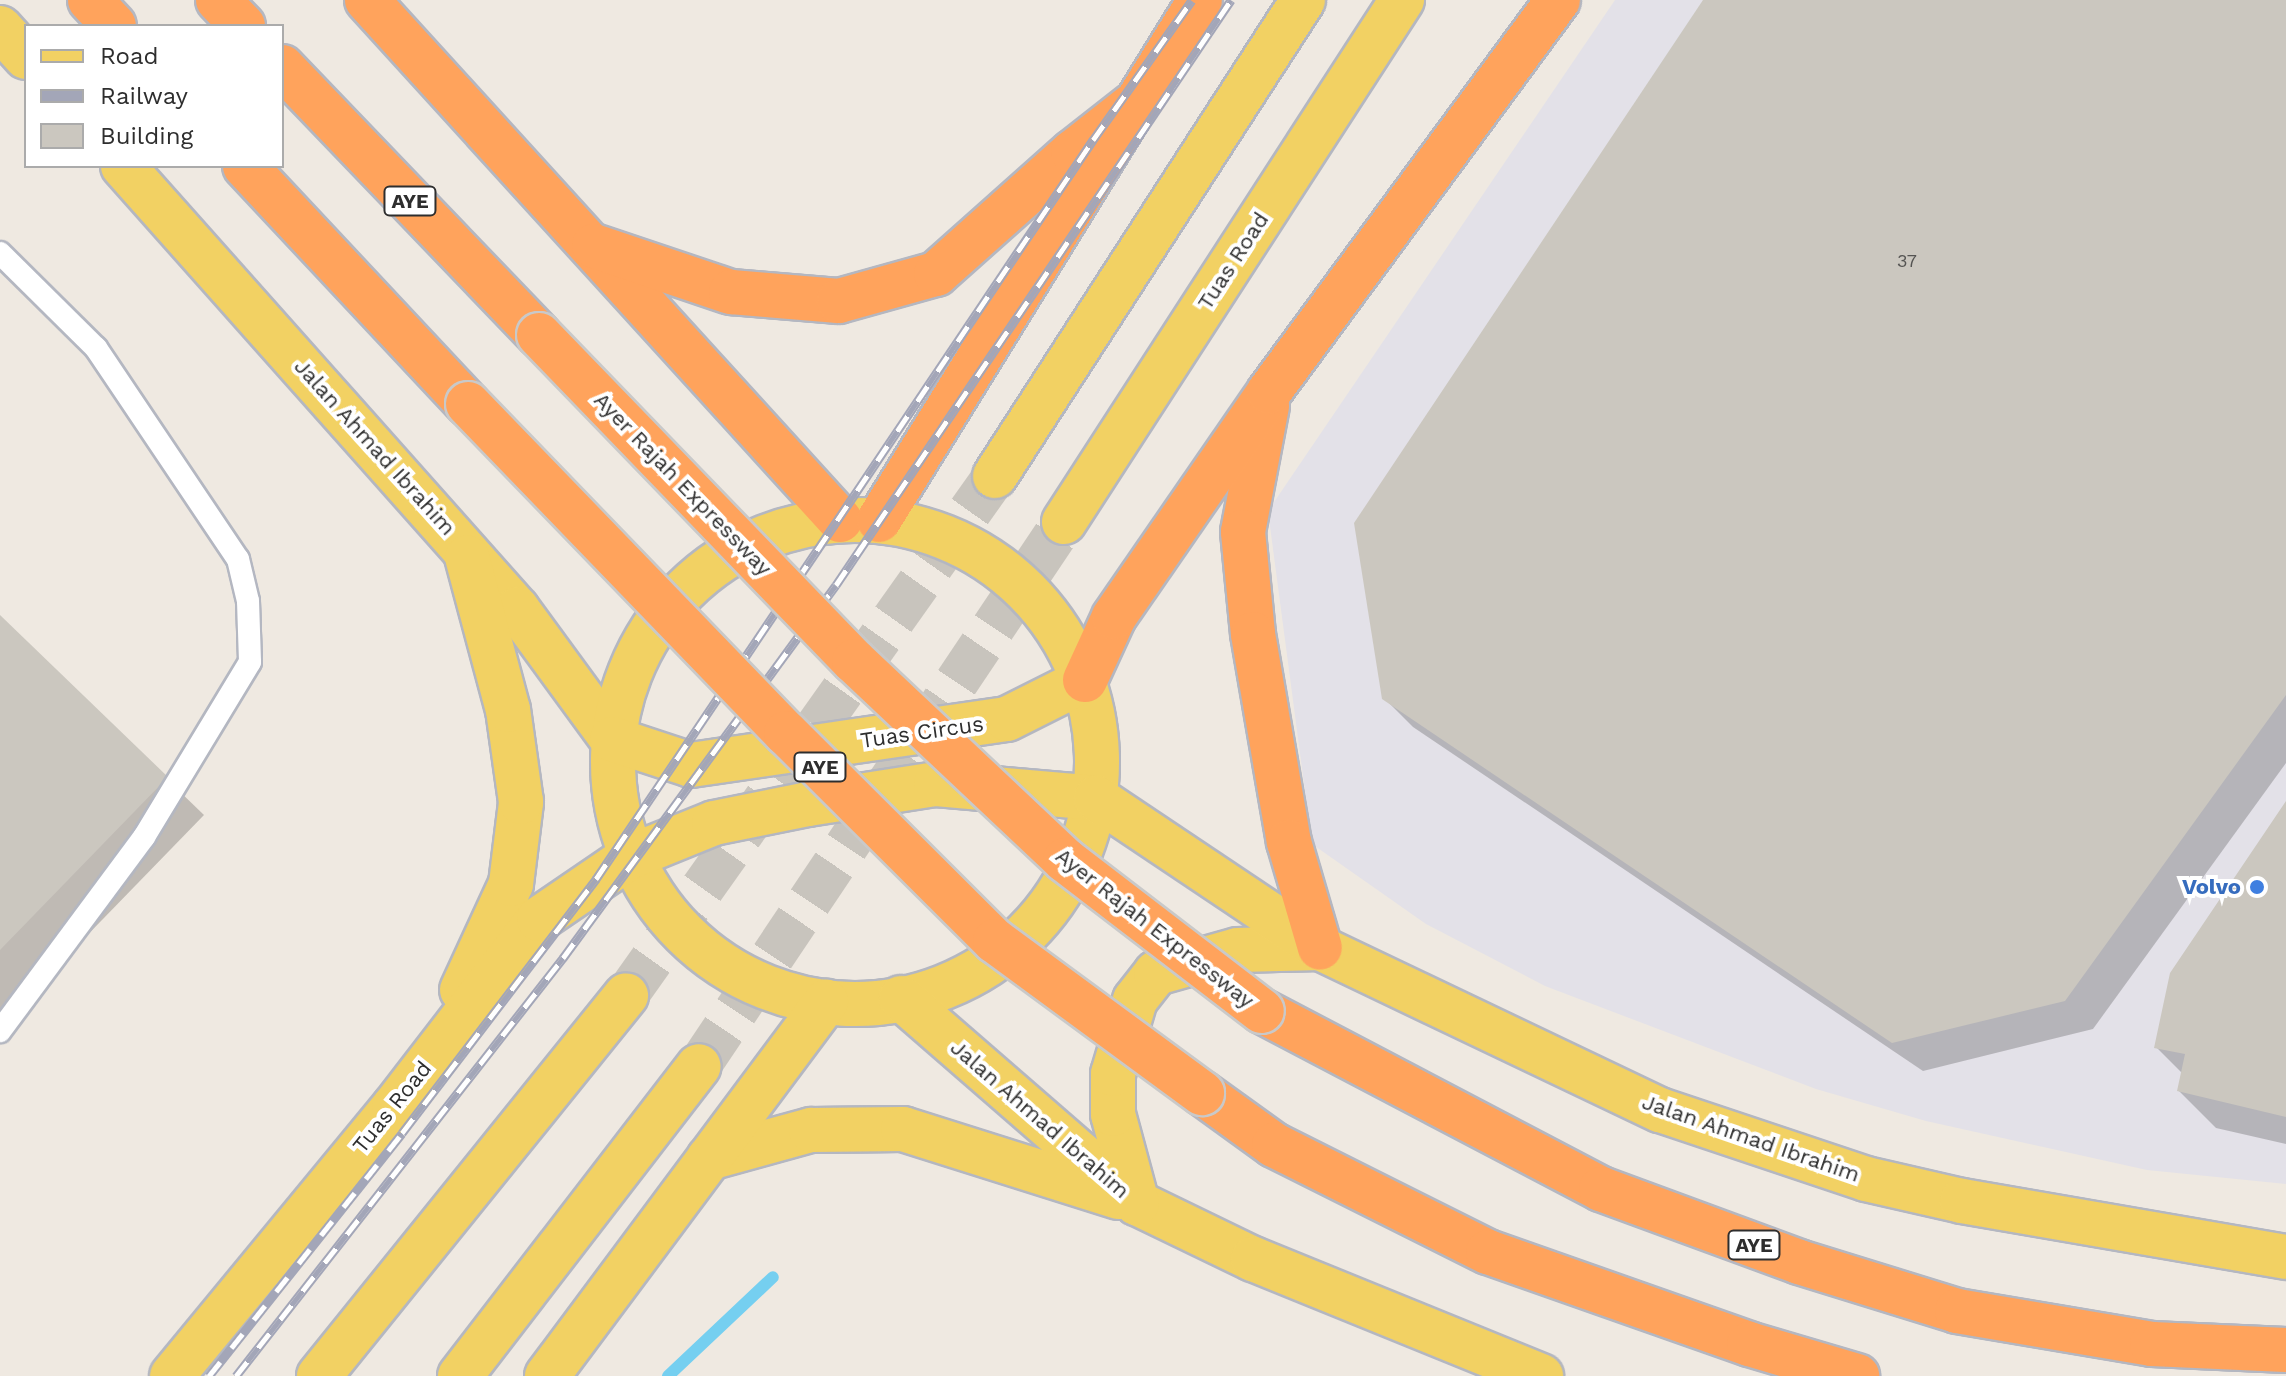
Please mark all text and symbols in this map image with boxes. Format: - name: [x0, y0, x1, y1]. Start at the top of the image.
- legend: [24, 24, 284, 168]
- text: Road: [100, 42, 159, 70]
- text: Railway: [100, 82, 188, 110]
- text: Building: [100, 122, 193, 150]
- road number: AYE: [382, 185, 438, 217]
- street label: Tuas Road: [1192, 207, 1274, 315]
- house number: 37: [1897, 250, 1917, 272]
- street label: Jalan Ahmad Ibrahim: [288, 353, 462, 541]
- street label: Ayer Rajah Expressway: [588, 387, 778, 581]
- street label: Tuas Circus: [859, 710, 985, 754]
- road number: AYE: [792, 751, 848, 783]
- street label: Ayer Rajah Expressway: [1050, 842, 1260, 1014]
- place label: Volvo: [2182, 874, 2241, 900]
- marker: Volvo: [2248, 878, 2266, 896]
- street label: Jalan Ahmad Ibrahim: [945, 1034, 1135, 1204]
- street label: Tuas Road: [347, 1056, 437, 1158]
- street label: Jalan Ahmad Ibrahim: [1638, 1088, 1864, 1188]
- road number: AYE: [1726, 1229, 1782, 1261]

